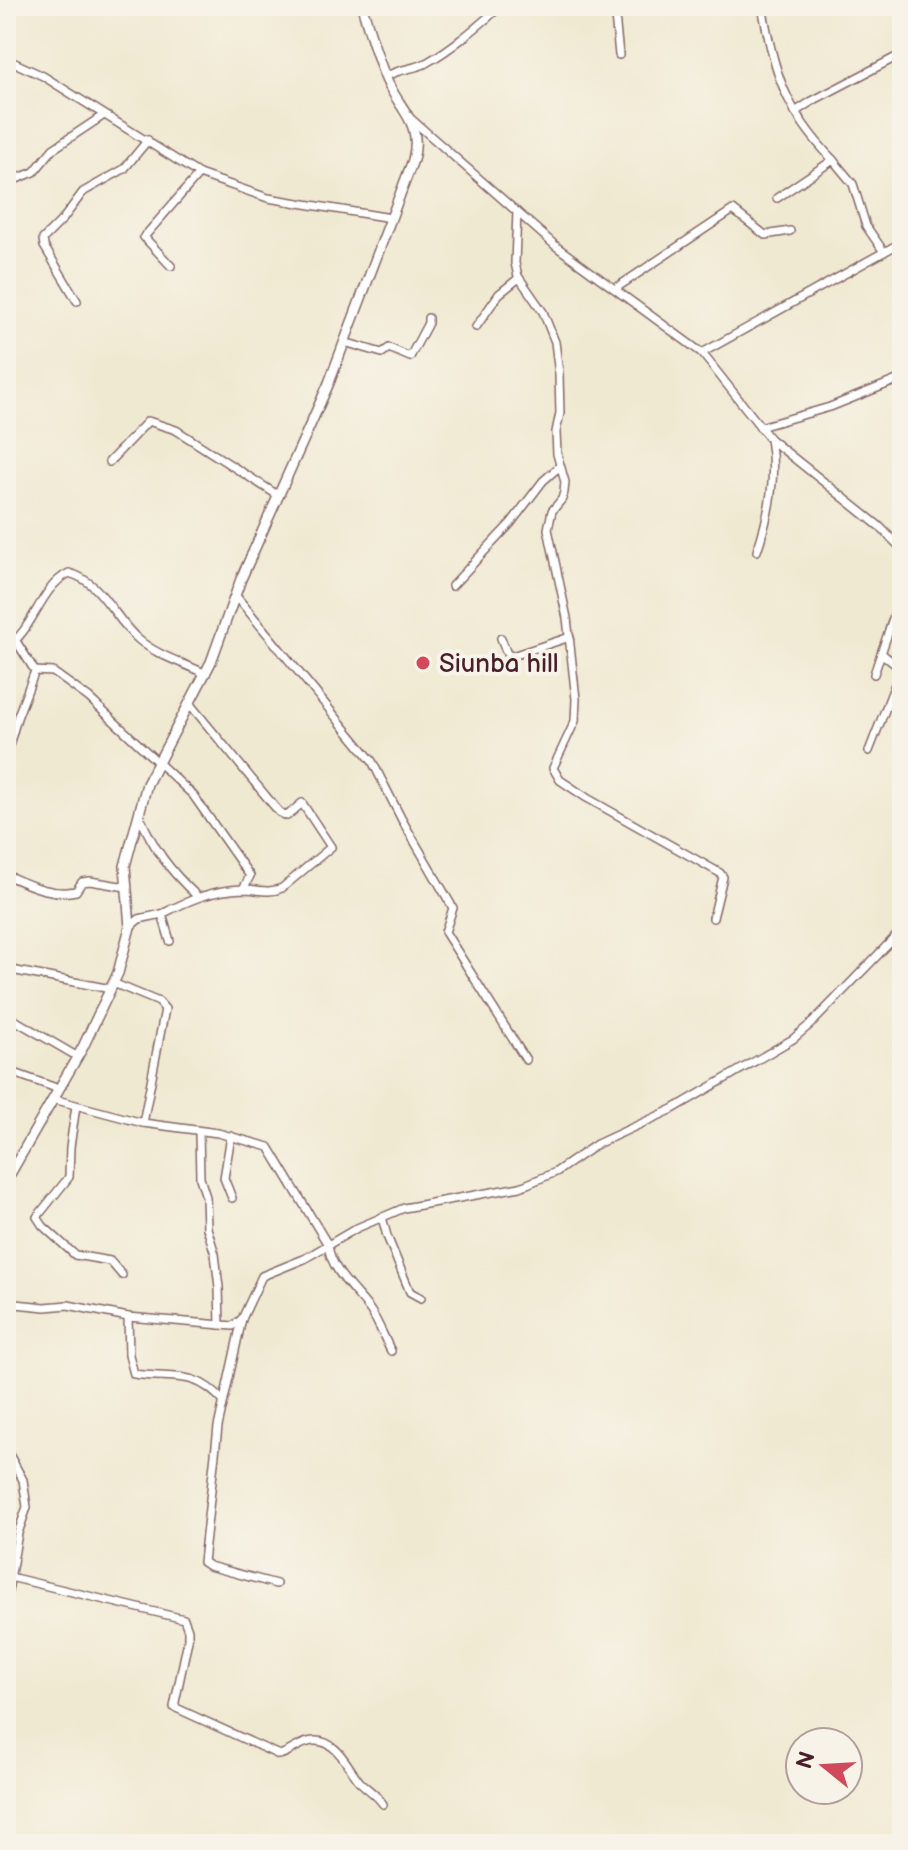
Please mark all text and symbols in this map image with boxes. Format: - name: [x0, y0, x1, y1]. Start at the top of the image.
- place label: Siunba hill: [439, 649, 559, 680]
- marker: Siunba hill: [414, 654, 432, 672]
- north arrow: [784, 1726, 864, 1806]
- text: N: [791, 1748, 822, 1772]

